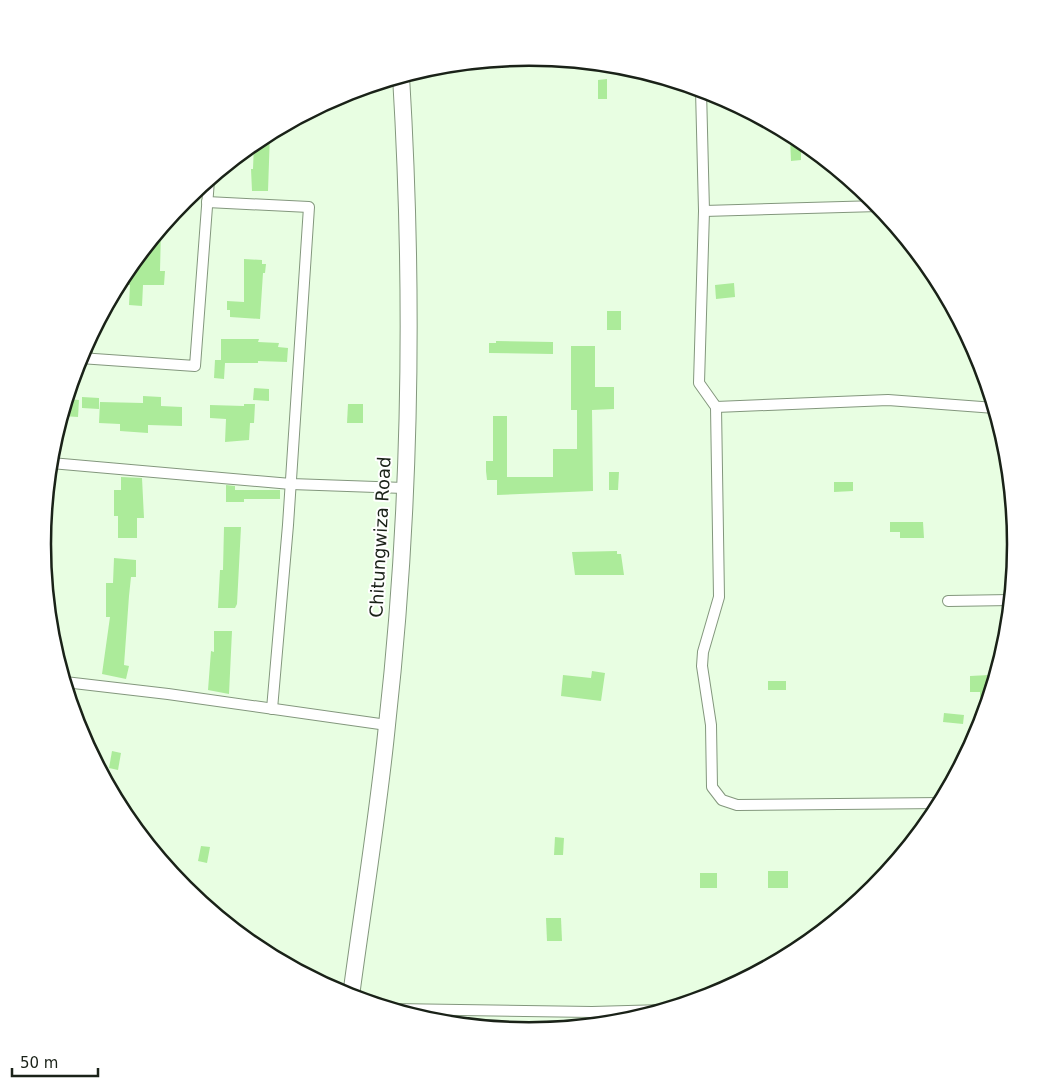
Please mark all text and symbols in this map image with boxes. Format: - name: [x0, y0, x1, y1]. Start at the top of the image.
- street label: Chitungwiza Road: [365, 456, 395, 618]
- scale bar: [12, 1046, 99, 1078]
- text: 50 m: [20, 1054, 58, 1072]

